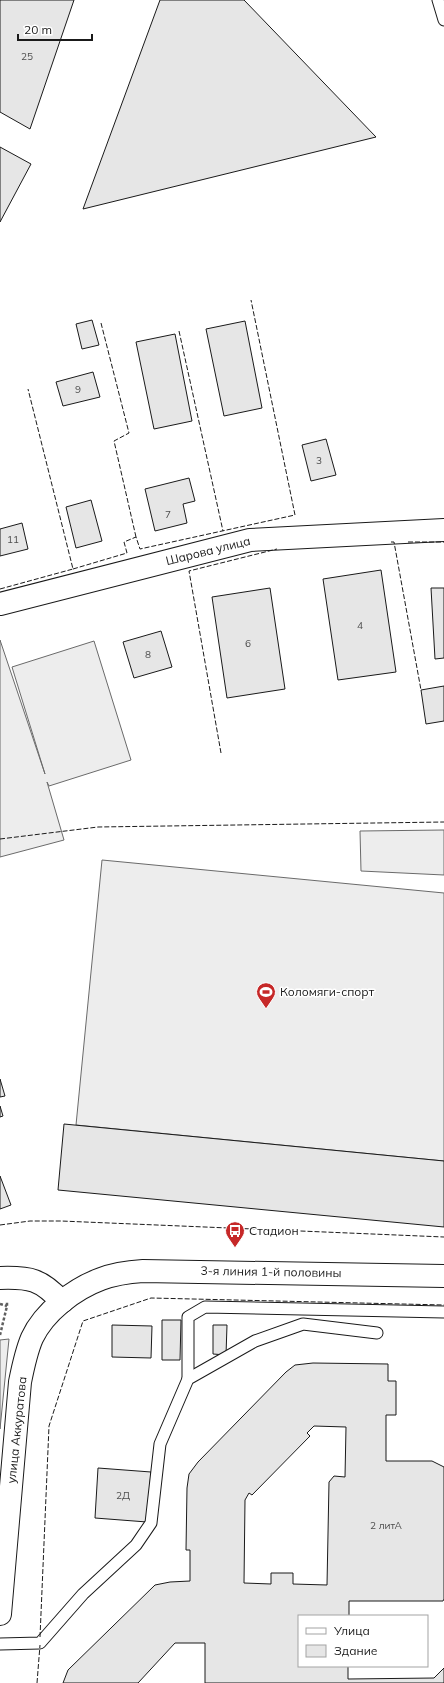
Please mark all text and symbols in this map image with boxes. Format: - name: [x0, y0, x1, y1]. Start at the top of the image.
- scale bar: [18, 16, 92, 42]
- text: 20 m: [24, 22, 52, 37]
- house number: 25: [21, 50, 33, 63]
- house number: 9: [75, 383, 81, 396]
- house number: 3: [316, 454, 322, 467]
- house number: 7: [165, 508, 171, 521]
- house number: 11: [7, 533, 19, 546]
- street label: Шарова улица: [164, 533, 252, 568]
- house number: 4: [357, 619, 363, 632]
- house number: 6: [245, 637, 251, 650]
- house number: 8: [145, 648, 151, 661]
- sports icon: Коломяги-спорт: [255, 981, 277, 1009]
- place label: Коломяги-спорт: [280, 984, 375, 999]
- bus stop icon: Стадион: [224, 1220, 246, 1248]
- place label: Стадион: [249, 1223, 299, 1238]
- street label: 3-я линия 1-й половины: [200, 1263, 342, 1280]
- street label: улица Аккуратова: [3, 1376, 30, 1484]
- house number: 2Д: [116, 1489, 130, 1502]
- house number: 2 литА: [370, 1519, 403, 1532]
- legend: [298, 1615, 428, 1667]
- text: Улица: [333, 1623, 370, 1638]
- text: Здание: [334, 1643, 378, 1658]

